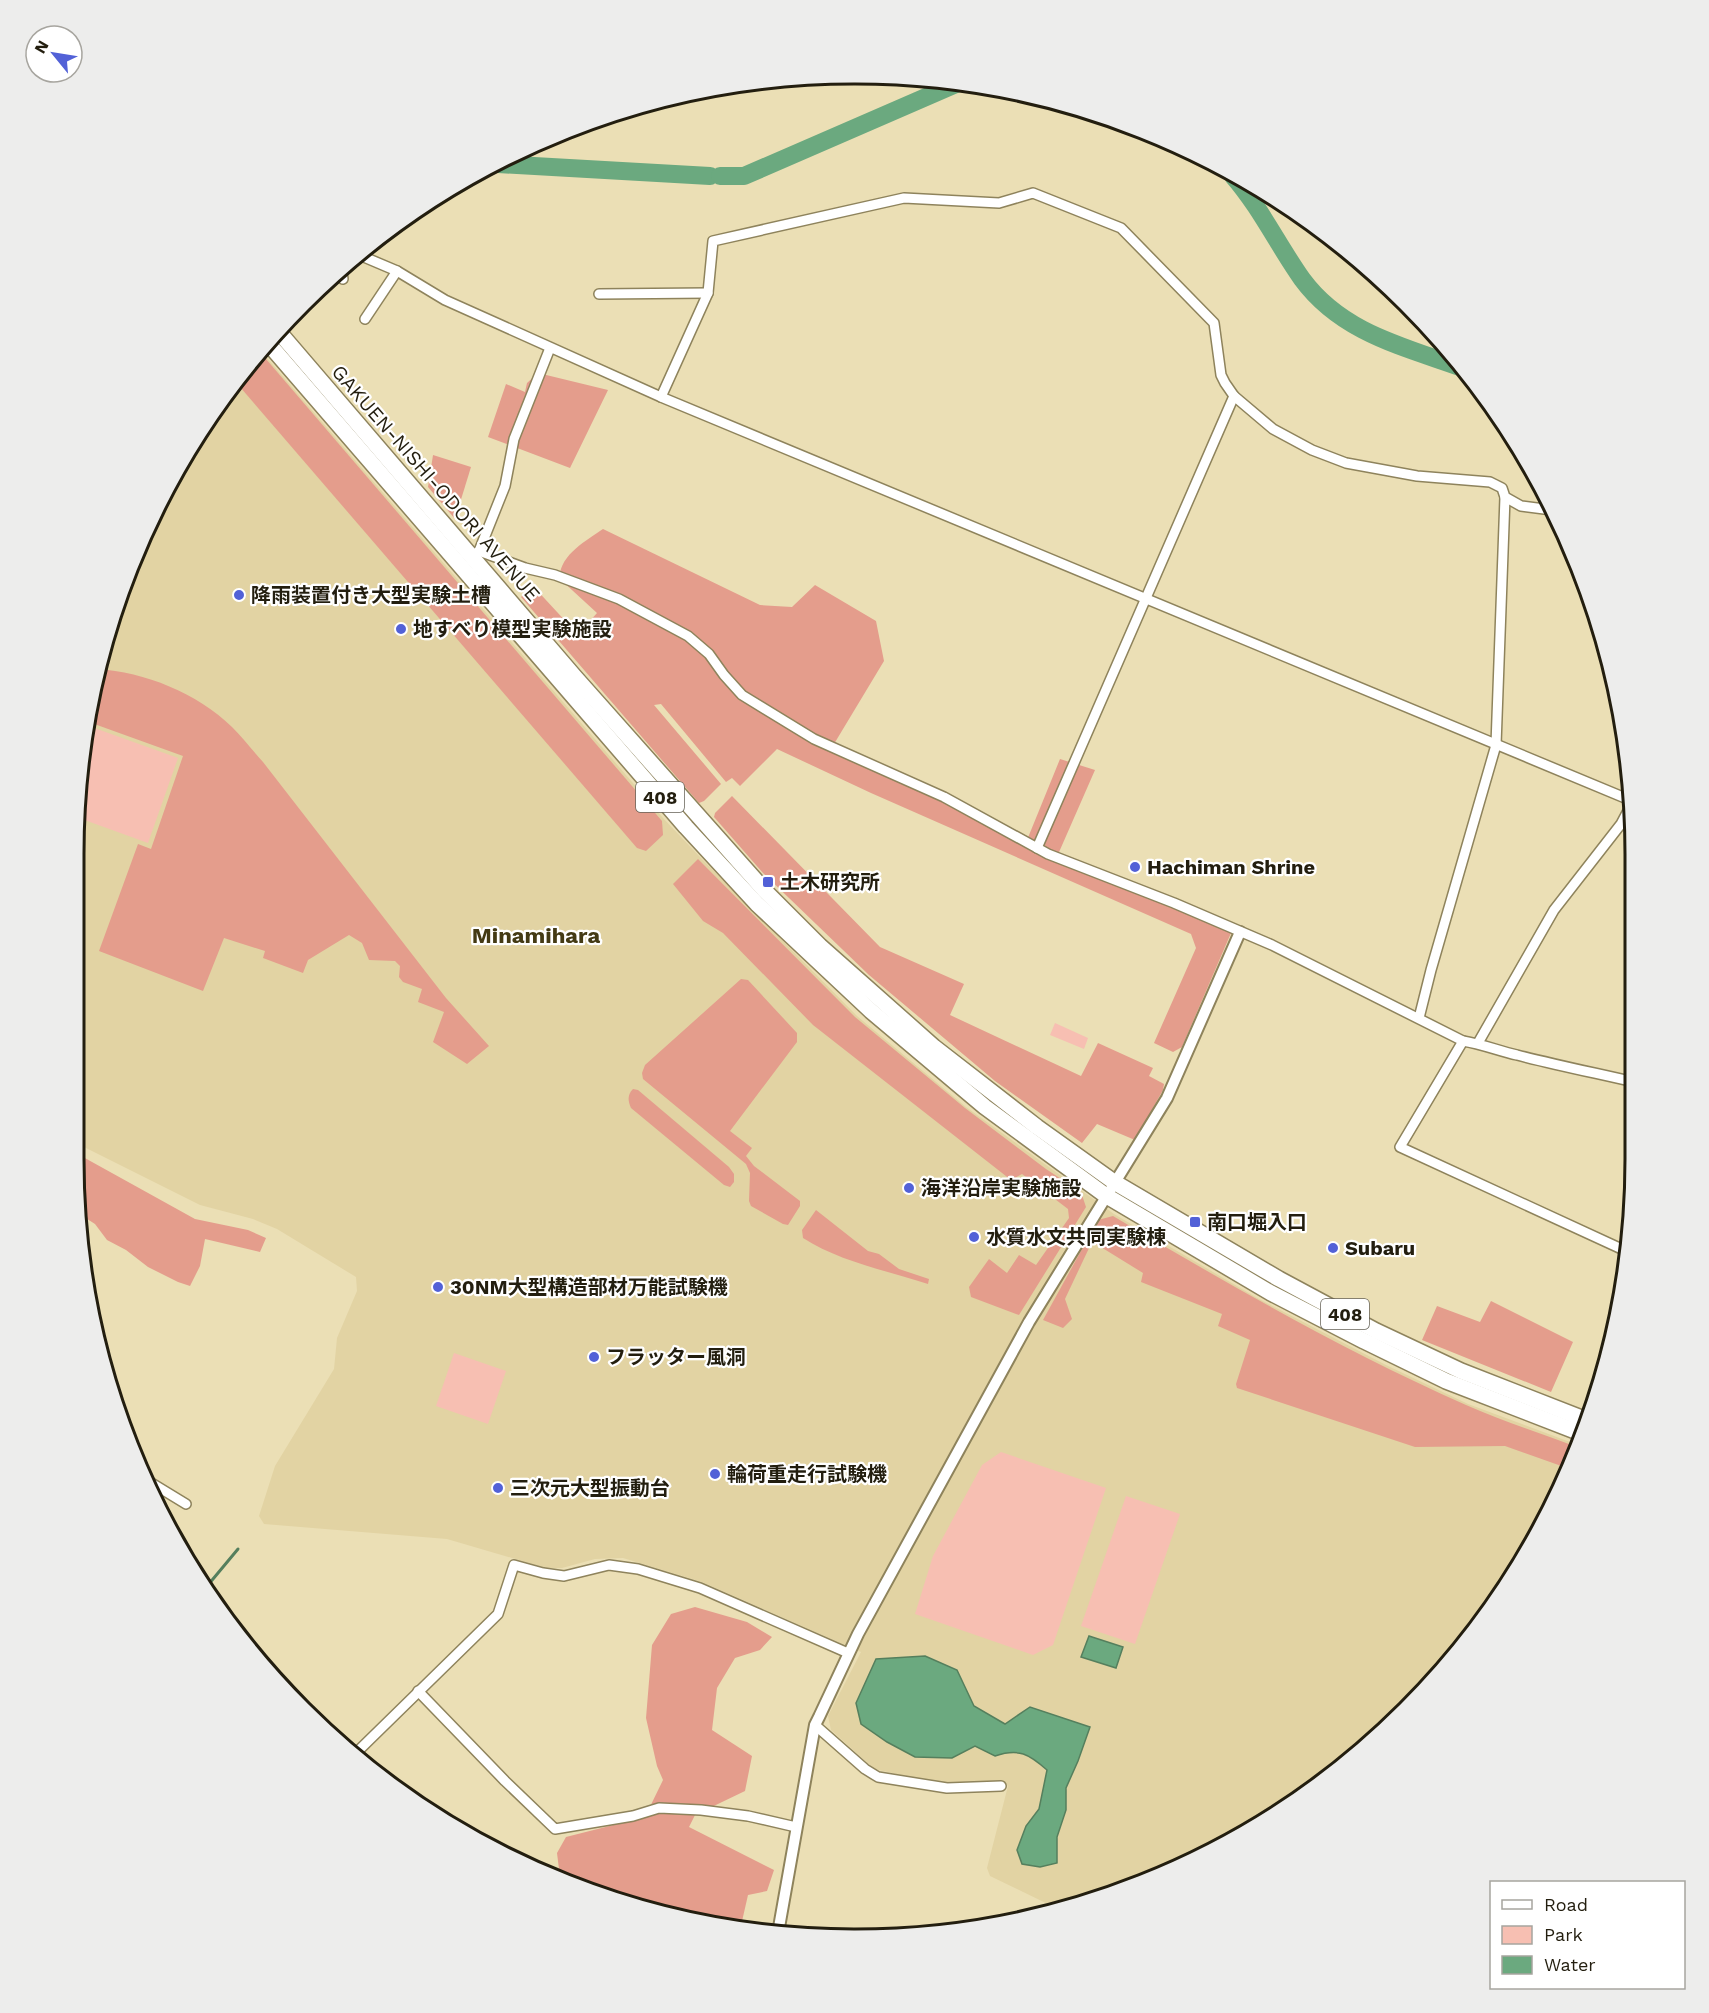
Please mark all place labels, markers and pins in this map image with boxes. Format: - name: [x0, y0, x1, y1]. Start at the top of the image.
- place label: 降雨装置付き大型実験土槽: [251, 583, 491, 607]
- marker: 降雨装置付き大型実験土槽: [232, 588, 246, 602]
- place label: 地すべり模型実験施設: [413, 617, 612, 641]
- marker: 地すべり模型実験施設: [394, 622, 408, 636]
- place label: Hachiman Shrine: [1147, 855, 1315, 879]
- marker: Hachiman Shrine: [1128, 860, 1142, 874]
- place label: 土木研究所: [780, 870, 880, 894]
- marker: 土木研究所: [761, 875, 775, 889]
- place label: 海洋沿岸実験施設: [921, 1176, 1081, 1200]
- marker: 海洋沿岸実験施設: [902, 1181, 916, 1195]
- place label: 南口堀入口: [1207, 1210, 1307, 1234]
- marker: 南口堀入口: [1188, 1215, 1202, 1229]
- place label: 水質水文共同実験棟: [986, 1225, 1166, 1249]
- marker: 水質水文共同実験棟: [967, 1230, 981, 1244]
- place label: Subaru: [1345, 1236, 1415, 1260]
- marker: Subaru: [1326, 1241, 1340, 1255]
- place label: 30NM大型構造部材万能試験機: [450, 1275, 728, 1299]
- marker: 30NM大型構造部材万能試験機: [431, 1280, 445, 1294]
- place label: フラッター風洞: [606, 1345, 746, 1369]
- marker: フラッター風洞: [587, 1350, 601, 1364]
- place label: 輪荷重走行試験機: [727, 1462, 887, 1486]
- marker: 輪荷重走行試験機: [708, 1467, 722, 1481]
- place label: 三次元大型振動台: [510, 1476, 670, 1500]
- marker: 三次元大型振動台: [491, 1481, 505, 1495]

